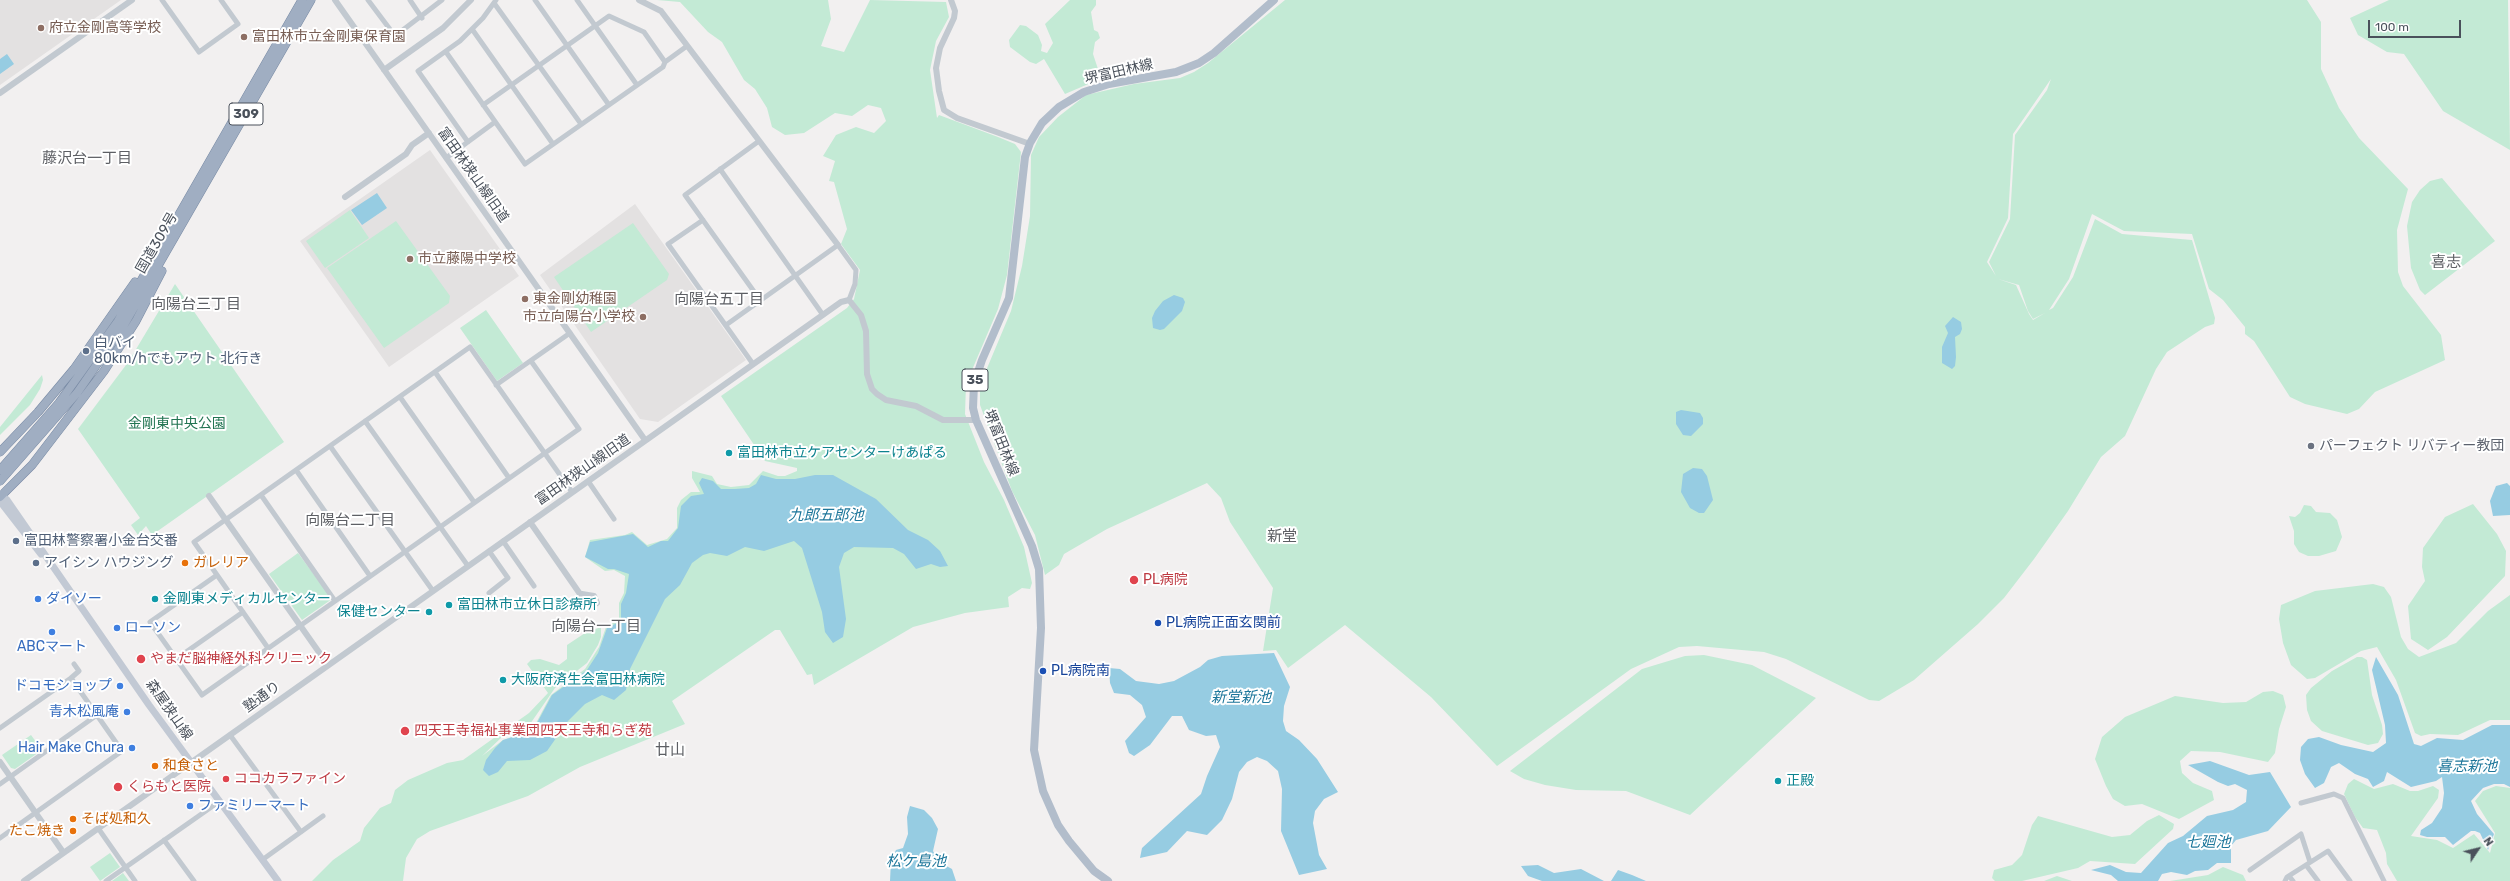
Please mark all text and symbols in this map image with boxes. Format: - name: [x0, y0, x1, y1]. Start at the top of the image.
- scale bar: [2370, 12, 2463, 38]
- place label: 府立金剛高等学校: [49, 20, 161, 36]
- text: 100 m: [2375, 20, 2409, 34]
- marker: 府立金剛高等学校: [36, 23, 46, 33]
- place label: 富田林市立金剛東保育園: [252, 29, 406, 45]
- marker: 富田林市立金剛東保育園: [239, 32, 249, 42]
- street label: 堺富田林線: [1083, 56, 1155, 88]
- road number: 309: [229, 103, 263, 125]
- street label: 富田林狭山線旧道: [434, 124, 512, 226]
- district label: 藤沢台一丁目: [42, 150, 132, 168]
- street label: 国道309号: [133, 210, 181, 276]
- place label: 市立藤陽中学校: [418, 251, 516, 267]
- marker: 市立藤陽中学校: [405, 254, 415, 264]
- district label: 喜志: [2431, 254, 2461, 272]
- place label: 東金剛幼稚園: [533, 291, 617, 307]
- district label: 向陽台五丁目: [674, 291, 764, 309]
- marker: 東金剛幼稚園: [520, 294, 530, 304]
- district label: 向陽台三丁目: [151, 296, 241, 314]
- place label: 市立向陽台小学校: [523, 309, 635, 325]
- marker: 市立向陽台小学校: [638, 312, 648, 322]
- place label: 白バイ 80km/hでもアウト 北行き: [94, 335, 262, 368]
- marker: 白バイ 80km/hでもアウト 北行き: [81, 346, 91, 356]
- road number: 35: [962, 369, 988, 391]
- street label: 堺富田林線: [980, 407, 1022, 479]
- park label: 金剛東中央公園: [128, 416, 226, 432]
- street label: 富田林狭山線旧道: [532, 431, 634, 509]
- place label: パーフェクト リバティー教団: [2319, 438, 2504, 454]
- marker: パーフェクト リバティー教団: [2306, 441, 2316, 451]
- place label: 富田林市立ケアセンターけあぱる: [737, 445, 947, 461]
- marker: 富田林市立ケアセンターけあぱる: [724, 448, 734, 458]
- water label: 九郎五郎池: [789, 507, 863, 525]
- district label: 向陽台二丁目: [305, 512, 395, 530]
- district label: 新堂: [1267, 528, 1297, 546]
- place label: 富田林警察署小金台交番: [24, 533, 178, 549]
- marker: 富田林警察署小金台交番: [11, 536, 21, 546]
- place label: アイシン ハウジング: [44, 555, 173, 571]
- place label: ガレリア: [193, 555, 249, 571]
- marker: アイシン ハウジング: [31, 558, 41, 568]
- marker: ガレリア: [180, 558, 190, 568]
- place label: PL病院: [1143, 572, 1188, 588]
- marker: PL病院: [1128, 574, 1140, 586]
- place label: ダイソー: [46, 591, 102, 607]
- place label: 金剛東メディカルセンター: [163, 591, 331, 607]
- marker: ダイソー: [33, 594, 43, 604]
- marker: 金剛東メディカルセンター: [150, 594, 160, 604]
- place label: 富田林市立休日診療所: [457, 597, 597, 613]
- marker: 富田林市立休日診療所: [444, 600, 454, 610]
- place label: 保健センター: [337, 604, 421, 620]
- marker: 保健センター: [424, 607, 434, 617]
- place label: PL病院正面玄関前: [1166, 615, 1281, 631]
- district label: 向陽台一丁目: [551, 618, 641, 636]
- marker: PL病院正面玄関前: [1153, 618, 1163, 628]
- place label: ローソン: [125, 620, 181, 636]
- marker: ローソン: [112, 623, 122, 633]
- marker: ABCマート: [47, 627, 57, 637]
- place label: ABCマート: [17, 639, 87, 655]
- place label: やまだ脳神経外科クリニック: [150, 651, 332, 667]
- marker: やまだ脳神経外科クリニック: [135, 653, 147, 665]
- place label: PL病院南: [1051, 663, 1110, 679]
- marker: PL病院南: [1038, 666, 1048, 676]
- place label: 大阪府済生会富田林病院: [511, 672, 665, 688]
- marker: 大阪府済生会富田林病院: [498, 675, 508, 685]
- street label: 森屋狭山線: [142, 677, 196, 743]
- place label: ドコモショップ: [14, 678, 112, 694]
- street label: 塾通り: [240, 678, 284, 716]
- marker: ドコモショップ: [115, 681, 125, 691]
- water label: 新堂新池: [1211, 689, 1271, 707]
- place label: 青木松風庵: [49, 704, 119, 720]
- marker: 青木松風庵: [122, 707, 132, 717]
- place label: 四天王寺福祉事業団四天王寺和らぎ苑: [414, 723, 652, 739]
- marker: 四天王寺福祉事業団四天王寺和らぎ苑: [399, 725, 411, 737]
- place label: Hair Make Chura: [18, 740, 124, 756]
- district label: 廿山: [655, 742, 685, 760]
- marker: Hair Make Chura: [127, 743, 137, 753]
- place label: 和食さと: [163, 758, 219, 774]
- water label: 喜志新池: [2437, 758, 2497, 776]
- marker: 和食さと: [150, 761, 160, 771]
- place label: ココカラファイン: [234, 771, 346, 787]
- place label: 正殿: [1786, 773, 1814, 789]
- marker: ココカラファイン: [221, 774, 231, 784]
- marker: 正殿: [1773, 776, 1783, 786]
- place label: くらもと医院: [127, 779, 211, 795]
- marker: くらもと医院: [112, 781, 124, 793]
- place label: ファミリーマート: [198, 798, 310, 814]
- marker: ファミリーマート: [185, 801, 195, 811]
- place label: そば処和久: [81, 811, 151, 827]
- marker: そば処和久: [68, 814, 78, 824]
- place label: たこ焼き: [9, 823, 65, 839]
- marker: たこ焼き: [68, 826, 78, 836]
- north arrow: [2458, 829, 2498, 869]
- water label: 七廻池: [2186, 834, 2230, 852]
- text: N: [2481, 835, 2496, 849]
- water label: 松ケ島池: [886, 853, 946, 871]

